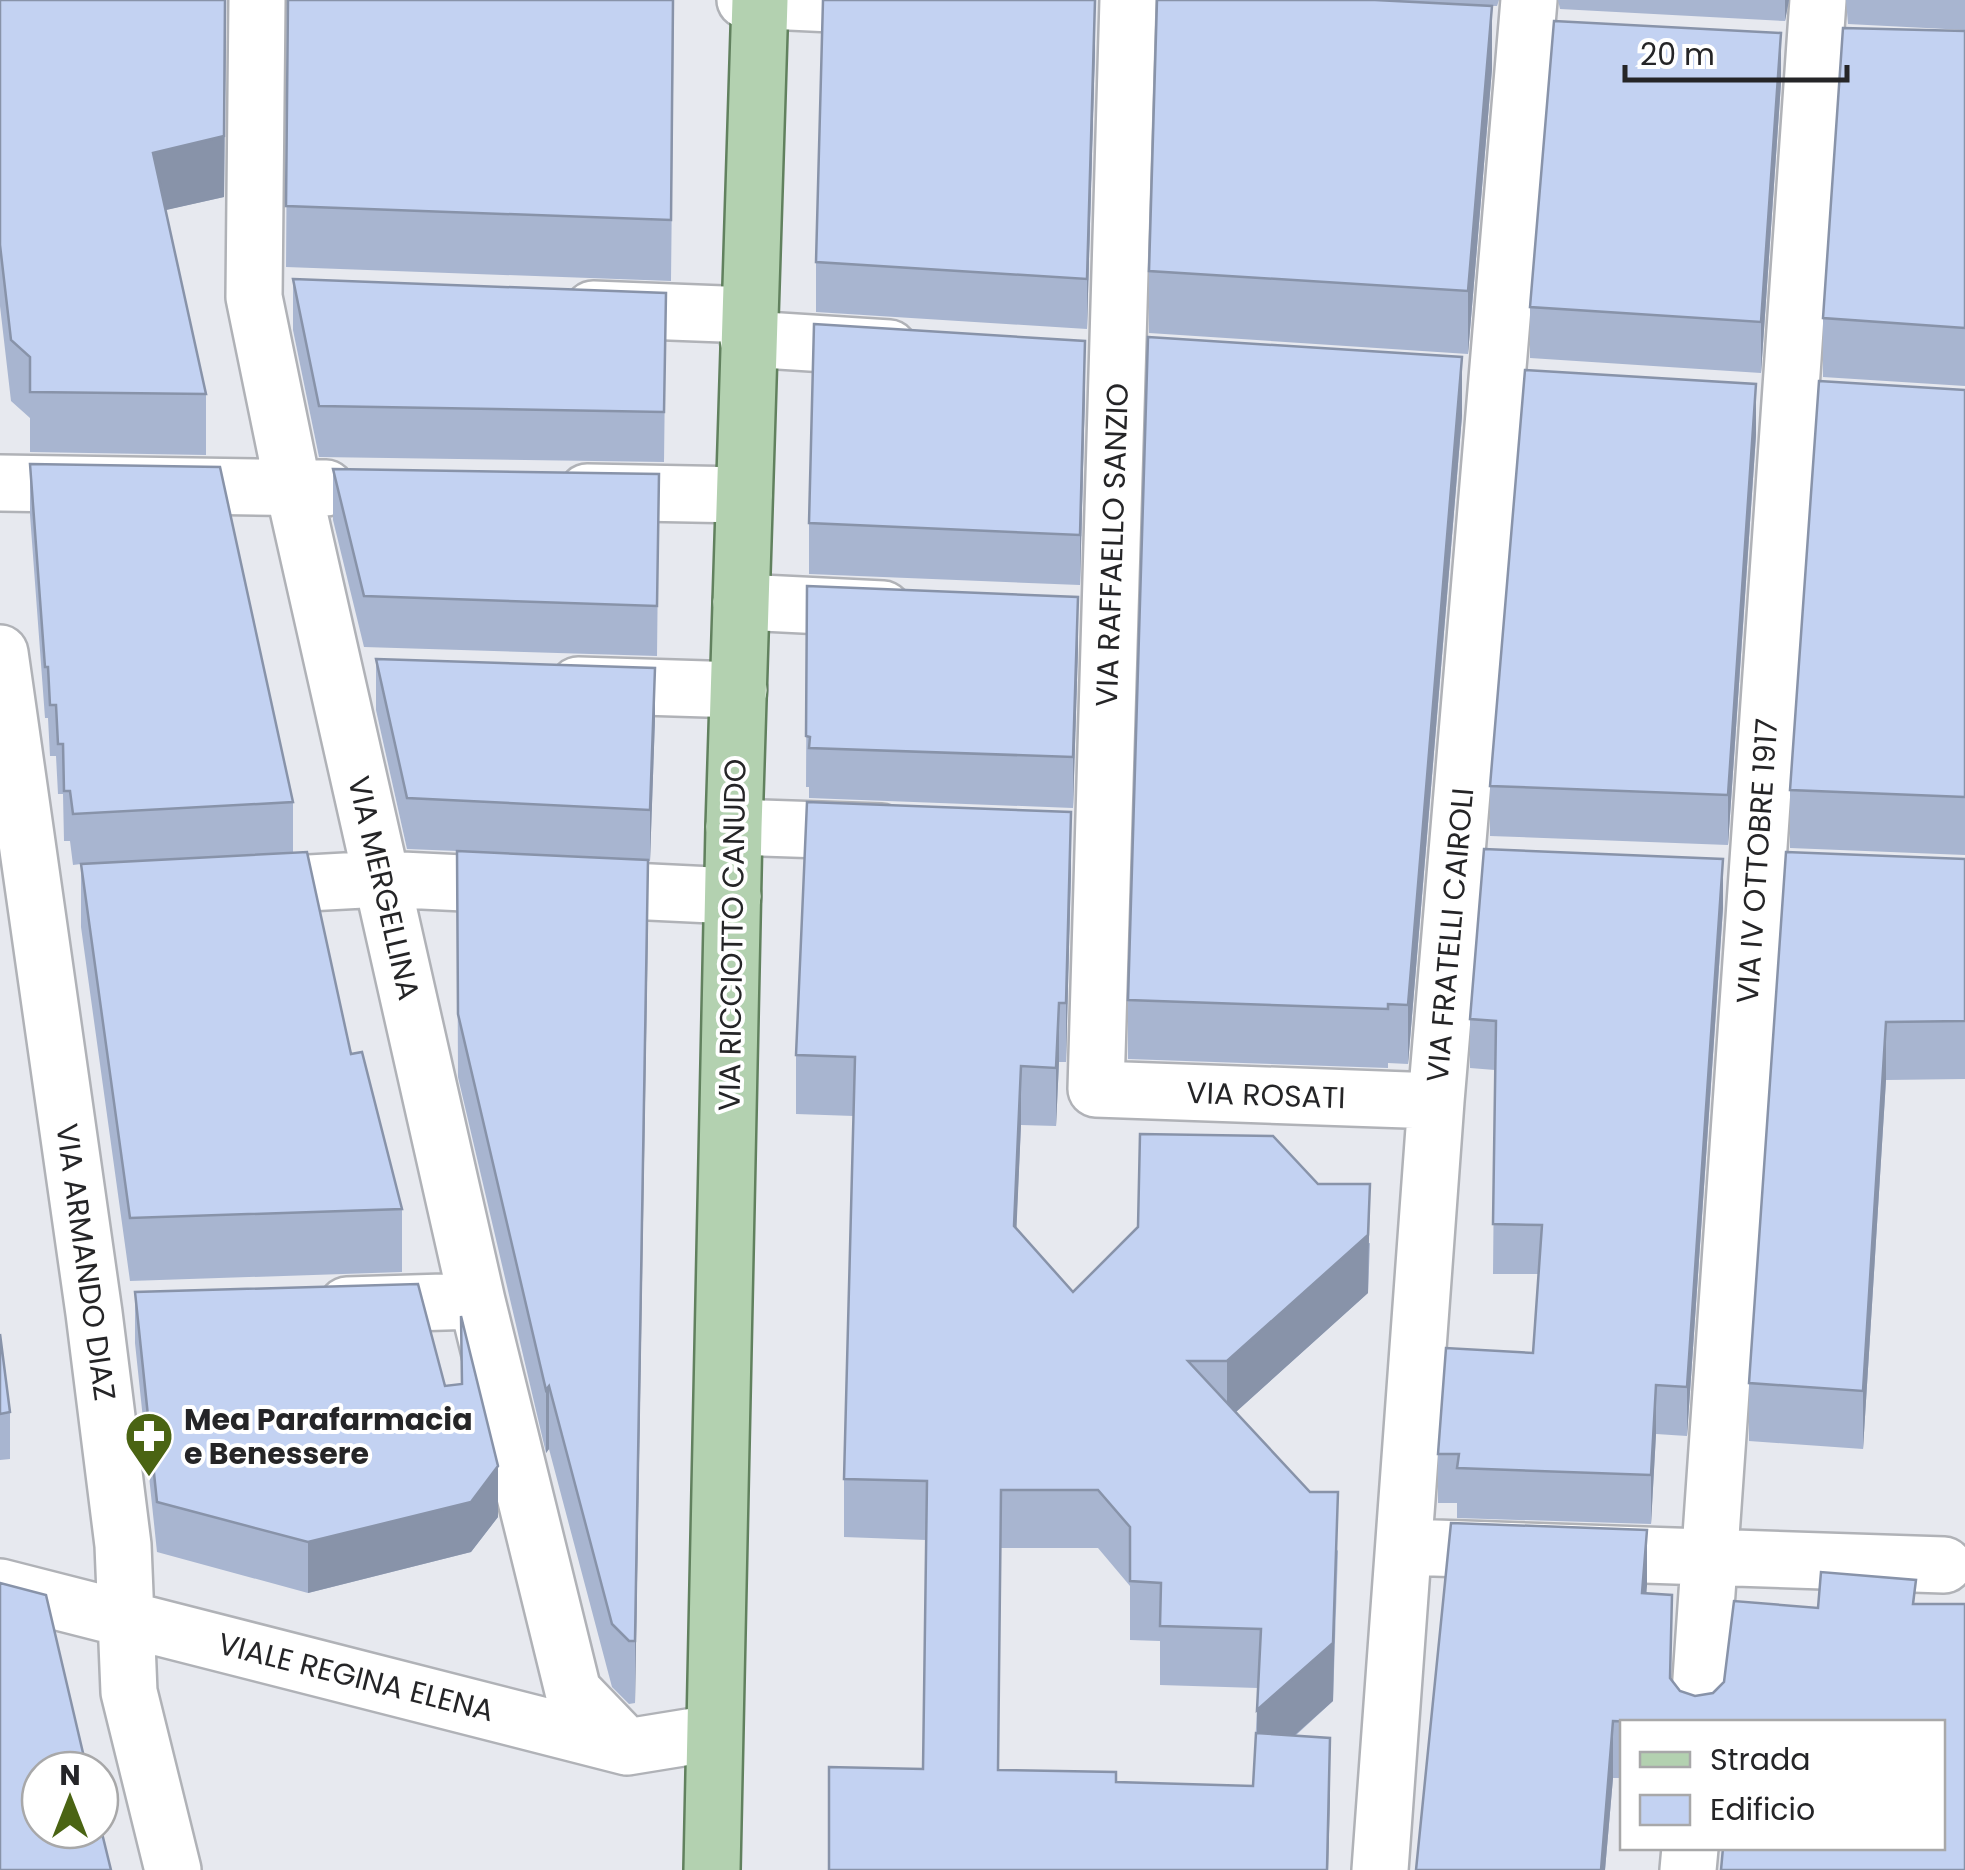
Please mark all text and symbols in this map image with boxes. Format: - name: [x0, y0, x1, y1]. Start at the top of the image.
- scale bar: [1625, 20, 1848, 82]
- text: 20 m: [1640, 33, 1715, 76]
- street label: VIA RAFFAELLO SANZIO: [1085, 382, 1139, 708]
- street label: VIA IV OTTOBRE 1917: [1726, 717, 1788, 1005]
- street label: VIA RICCIOTTO CANUDO: [707, 758, 757, 1112]
- street label: VIA MERGELLINA: [337, 772, 431, 1004]
- street label: VIA FRATELLI CAIROLI: [1416, 786, 1484, 1084]
- street label: VIA ROSATI: [1186, 1071, 1346, 1119]
- street label: VIA ARMANDO DIAZ: [45, 1121, 127, 1403]
- place label: Mea Parafarmacia e Benessere: [184, 1398, 473, 1475]
- pharmacy icon: Mea Parafarmacia e Benessere: [123, 1410, 175, 1478]
- street label: VIALE REGINA ELENA: [214, 1622, 498, 1732]
- legend: [1620, 1720, 1945, 1850]
- text: Strada: [1710, 1738, 1811, 1781]
- north arrow: [20, 1750, 120, 1850]
- text: N: [59, 1756, 81, 1795]
- text: Edificio: [1710, 1788, 1815, 1831]

